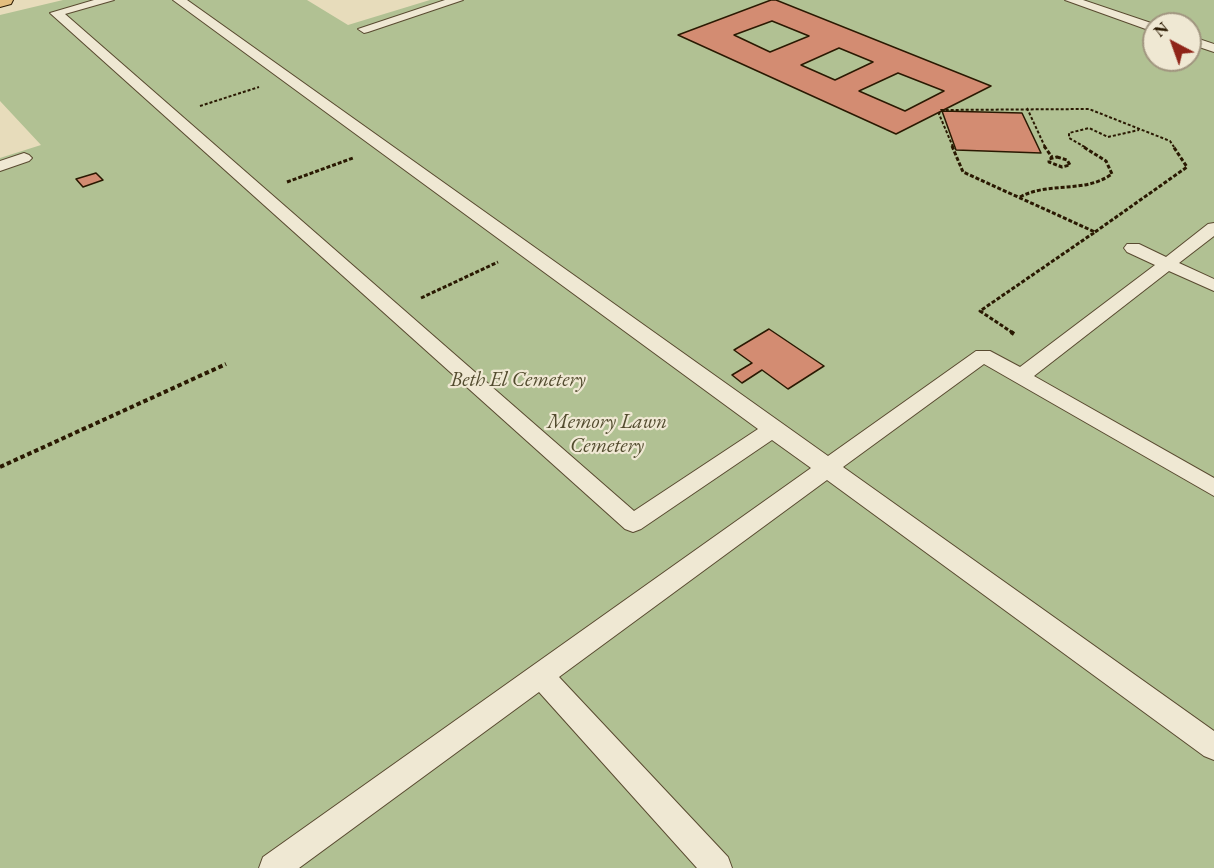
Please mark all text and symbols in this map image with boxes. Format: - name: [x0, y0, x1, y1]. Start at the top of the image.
- north arrow: [1142, 12, 1202, 72]
- text: N: [1149, 17, 1173, 42]
- park label: Beth El Cemetery: [450, 367, 586, 393]
- park label: Memory Lawn Cemetery: [547, 409, 667, 459]

